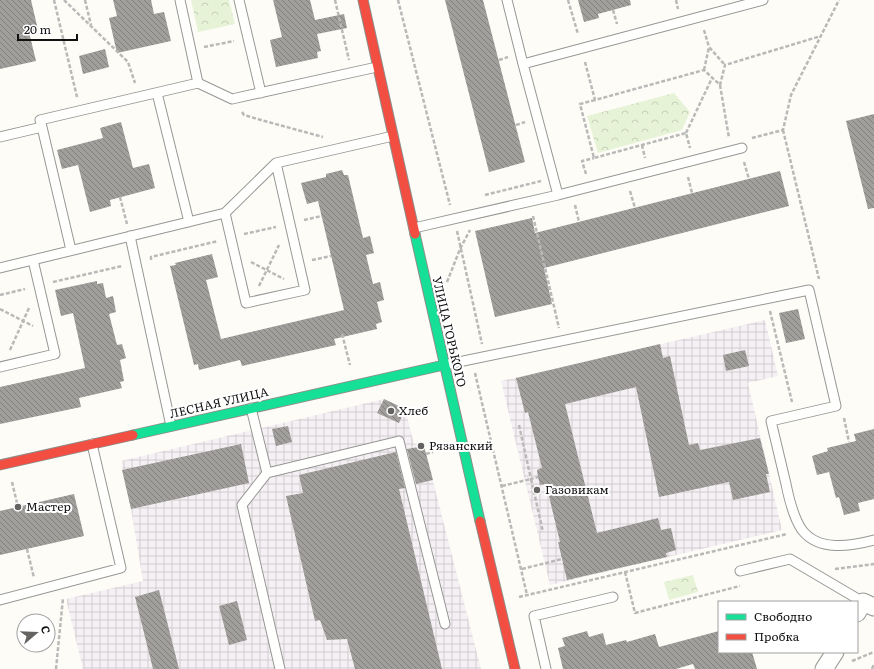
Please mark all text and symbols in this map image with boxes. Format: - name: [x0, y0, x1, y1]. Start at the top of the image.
- scale bar: [18, 16, 77, 42]
- text: 20 m: [24, 20, 51, 38]
- street label: УЛИЦА ГОРЬКОГО: [428, 275, 471, 389]
- street label: ЛЕСНАЯ УЛИЦА: [168, 382, 270, 422]
- place label: Хлеб: [399, 401, 428, 419]
- marker: Хлеб: [386, 406, 396, 416]
- place label: Рязанский: [429, 436, 493, 454]
- marker: Рязанский: [416, 441, 426, 451]
- place label: Газовикам: [545, 480, 609, 498]
- marker: Газовикам: [532, 485, 542, 495]
- place label: Мастер: [26, 497, 71, 515]
- marker: Мастер: [13, 502, 23, 512]
- legend: [718, 601, 858, 653]
- text: Свободно: [754, 607, 812, 625]
- north arrow: [16, 613, 56, 653]
- text: С: [38, 623, 55, 636]
- text: Пробка: [754, 627, 800, 645]

